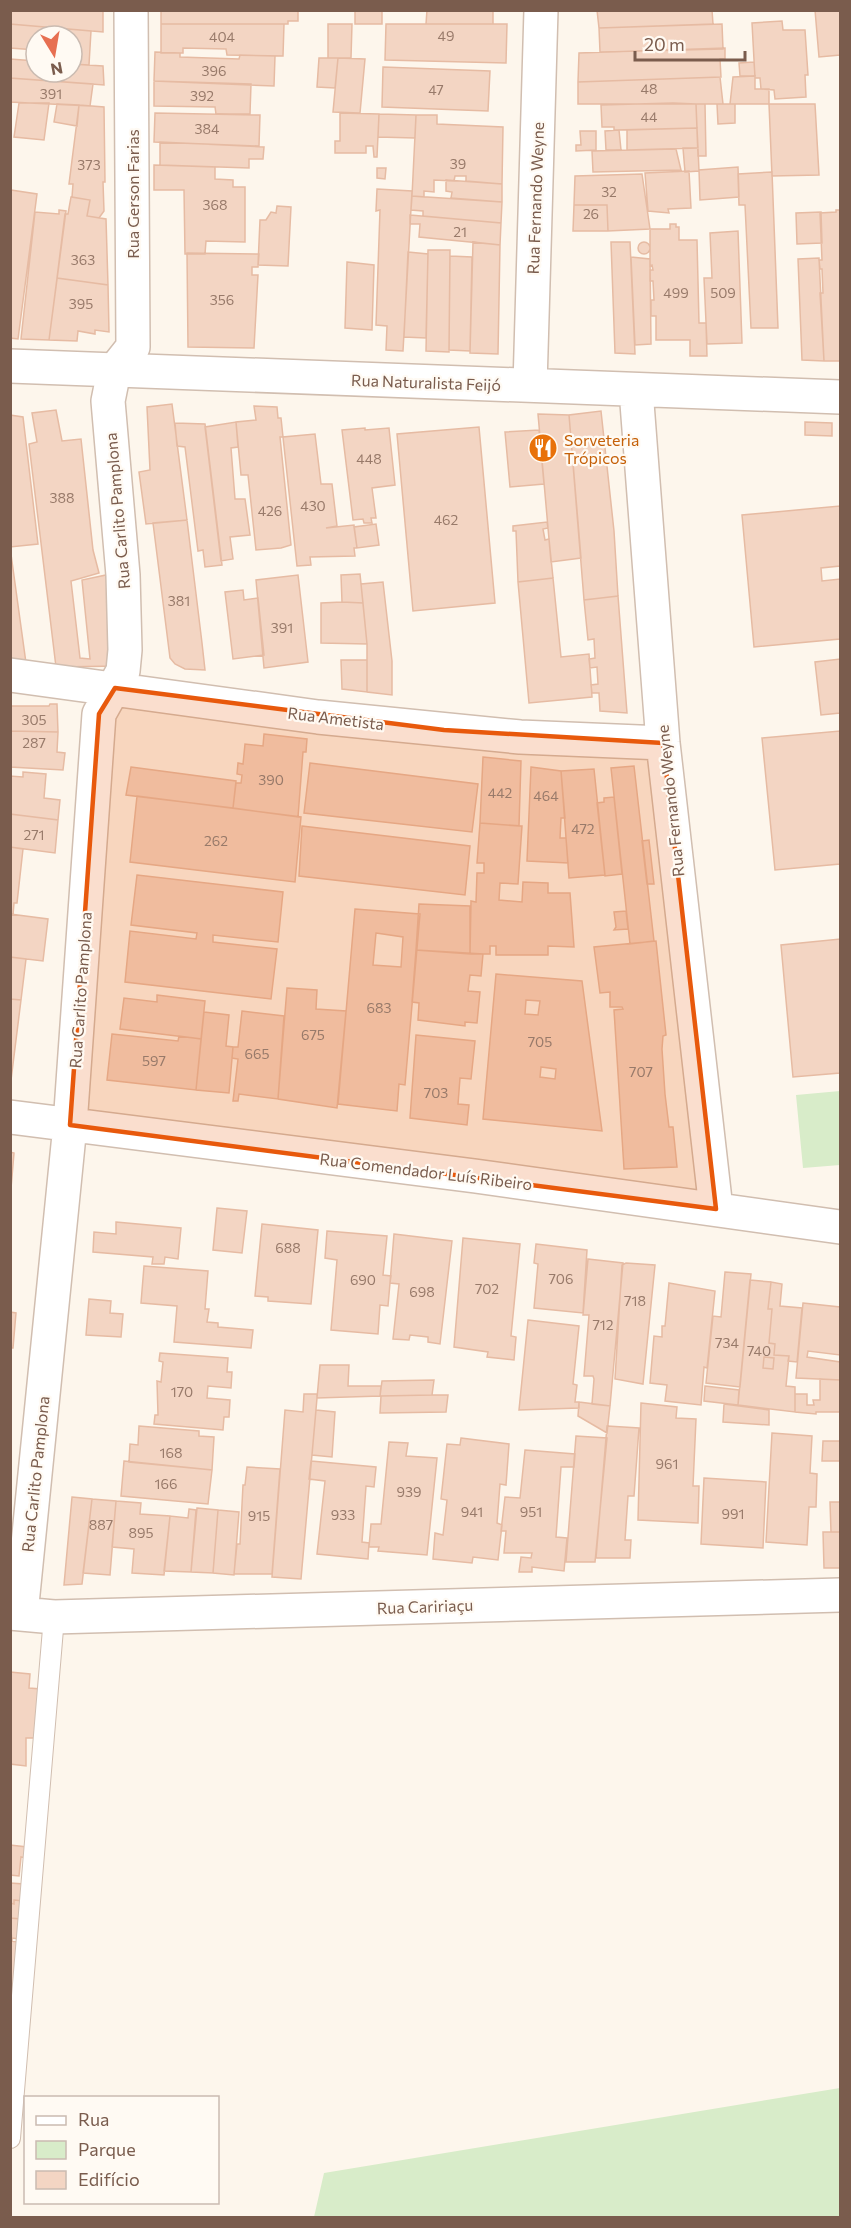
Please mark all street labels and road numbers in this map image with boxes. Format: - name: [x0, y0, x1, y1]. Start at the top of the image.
- street label: Rua Fernando Weyne: [523, 121, 547, 275]
- street label: Rua Gerson Farias: [123, 129, 142, 259]
- street label: Rua Naturalista Feijó: [351, 370, 501, 394]
- street label: Rua Carlito Pamplona: [101, 432, 133, 590]
- street label: Rua Ametista: [287, 703, 385, 733]
- street label: Rua Fernando Weyne: [653, 724, 687, 878]
- street label: Rua Carlito Pamplona: [65, 911, 95, 1069]
- street label: Rua Comendador Luís Ribeiro: [319, 1149, 533, 1193]
- street label: Rua Carlito Pamplona: [17, 1395, 53, 1553]
- street label: Rua Caririaçu: [376, 1595, 474, 1617]

